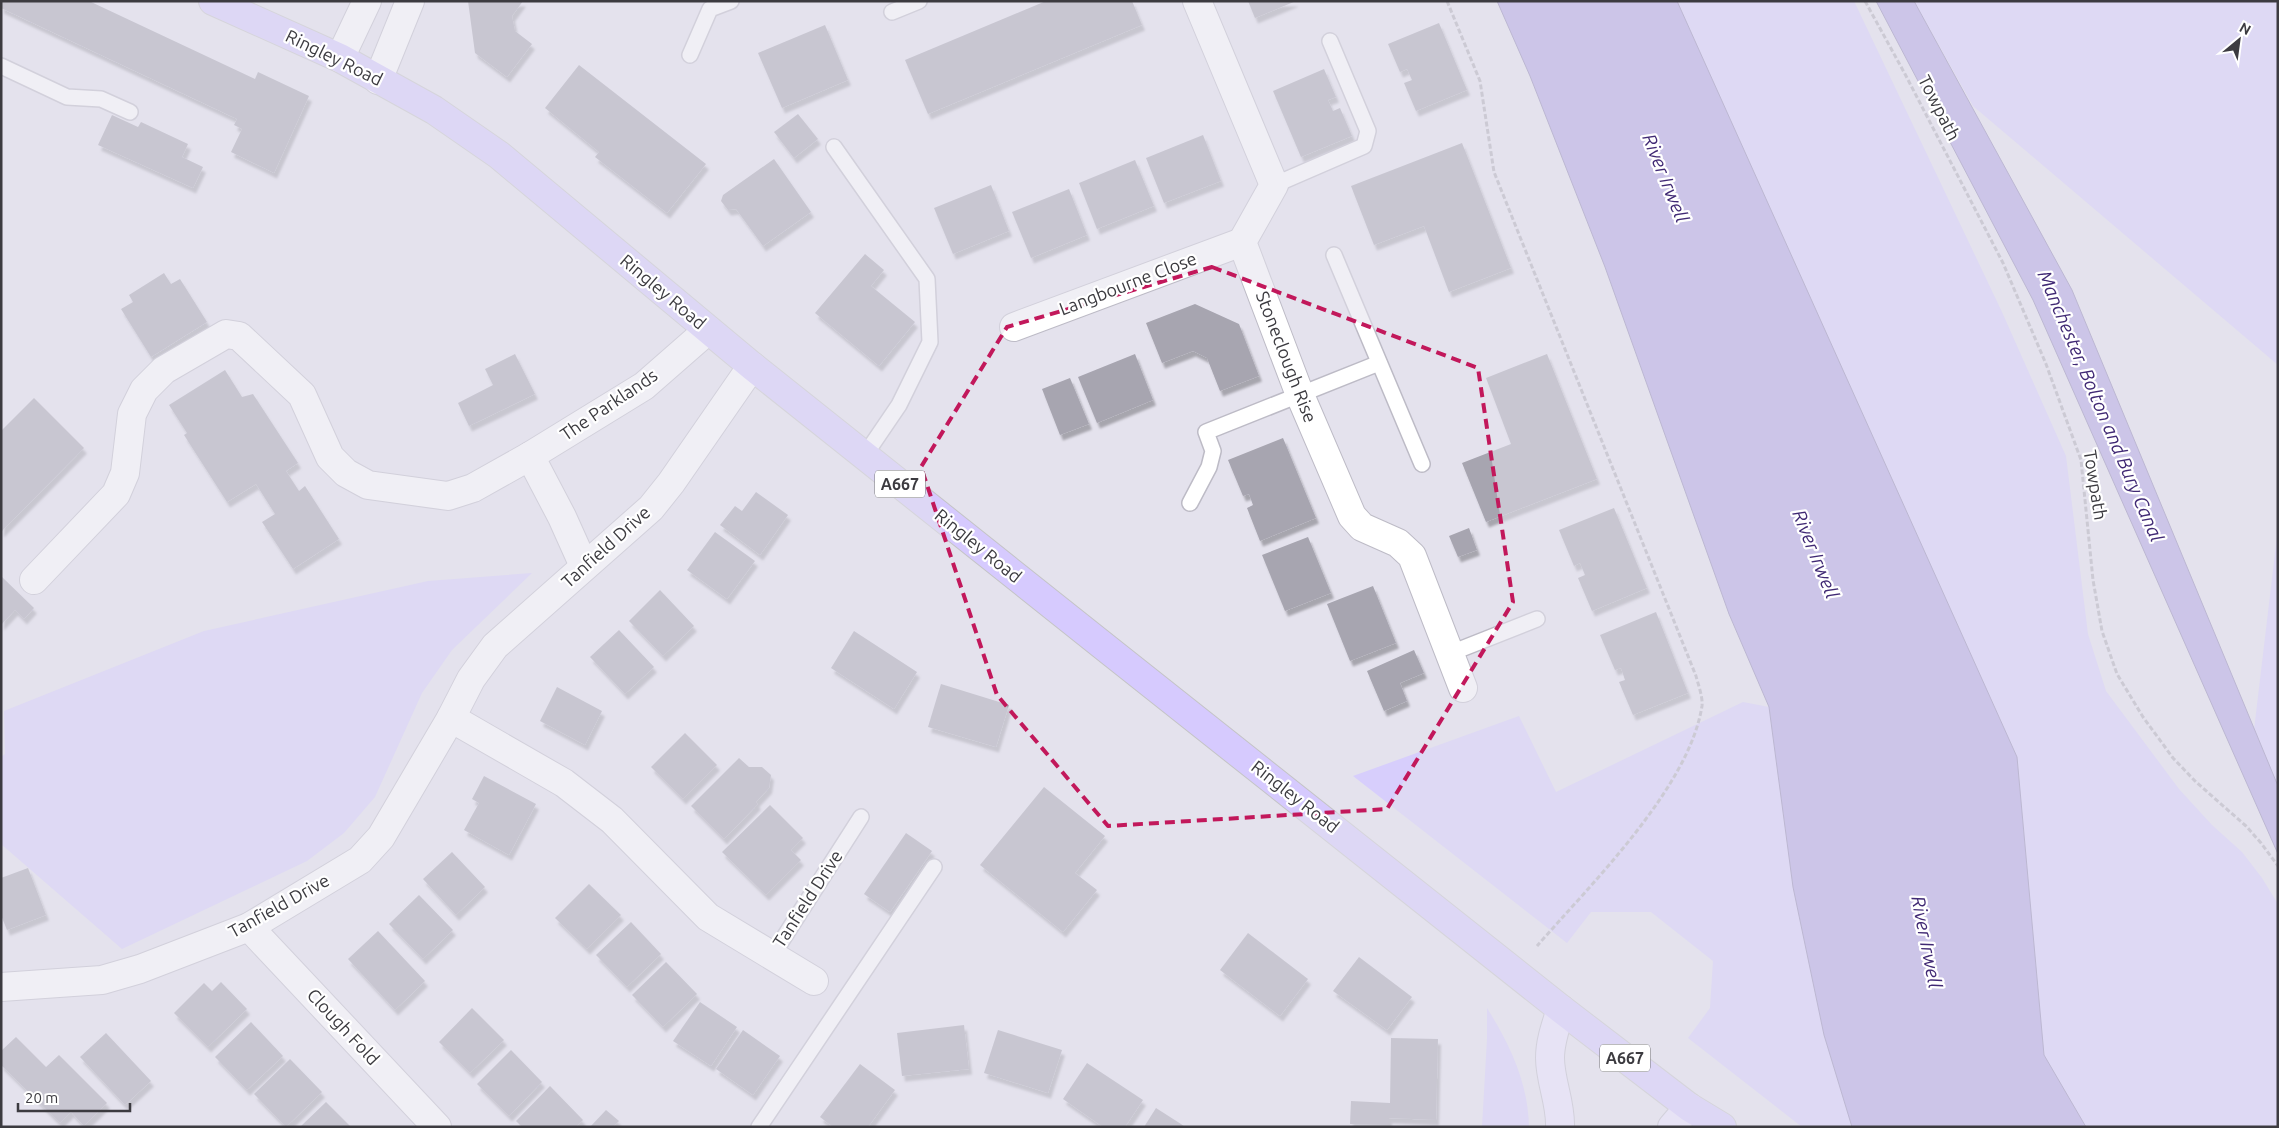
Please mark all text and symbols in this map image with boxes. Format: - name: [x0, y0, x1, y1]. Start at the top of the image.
- north arrow: [2214, 15, 2264, 65]
- text: N: [2237, 19, 2254, 38]
- street label: Ringley Road: [283, 25, 386, 89]
- street label: Towpath: [1915, 71, 1965, 144]
- water label: River Irwell: [1638, 130, 1694, 226]
- street label: Langbourne Close: [1056, 248, 1199, 318]
- street label: Ringley Road: [617, 250, 710, 333]
- water label: Manchester, Bolton and Bury Canal: [2034, 267, 2169, 546]
- street label: Stoneclough Rise: [1253, 288, 1321, 425]
- street label: The Parklands: [556, 364, 661, 444]
- street label: Towpath: [2081, 448, 2111, 521]
- road number: A667: [875, 470, 925, 498]
- street label: Tanfield Drive: [557, 501, 654, 591]
- street label: Ringley Road: [931, 504, 1026, 586]
- water label: River Irwell: [1788, 506, 1844, 602]
- street label: Ringley Road: [1248, 756, 1343, 836]
- street label: Tanfield Drive: [768, 846, 846, 951]
- street label: Tanfield Drive: [225, 869, 332, 941]
- water label: River Irwell: [1907, 894, 1947, 991]
- street label: Clough Fold: [303, 984, 384, 1068]
- road number: A667: [1600, 1044, 1650, 1072]
- scale bar: [18, 1080, 130, 1112]
- text: 20 m: [25, 1089, 58, 1106]

